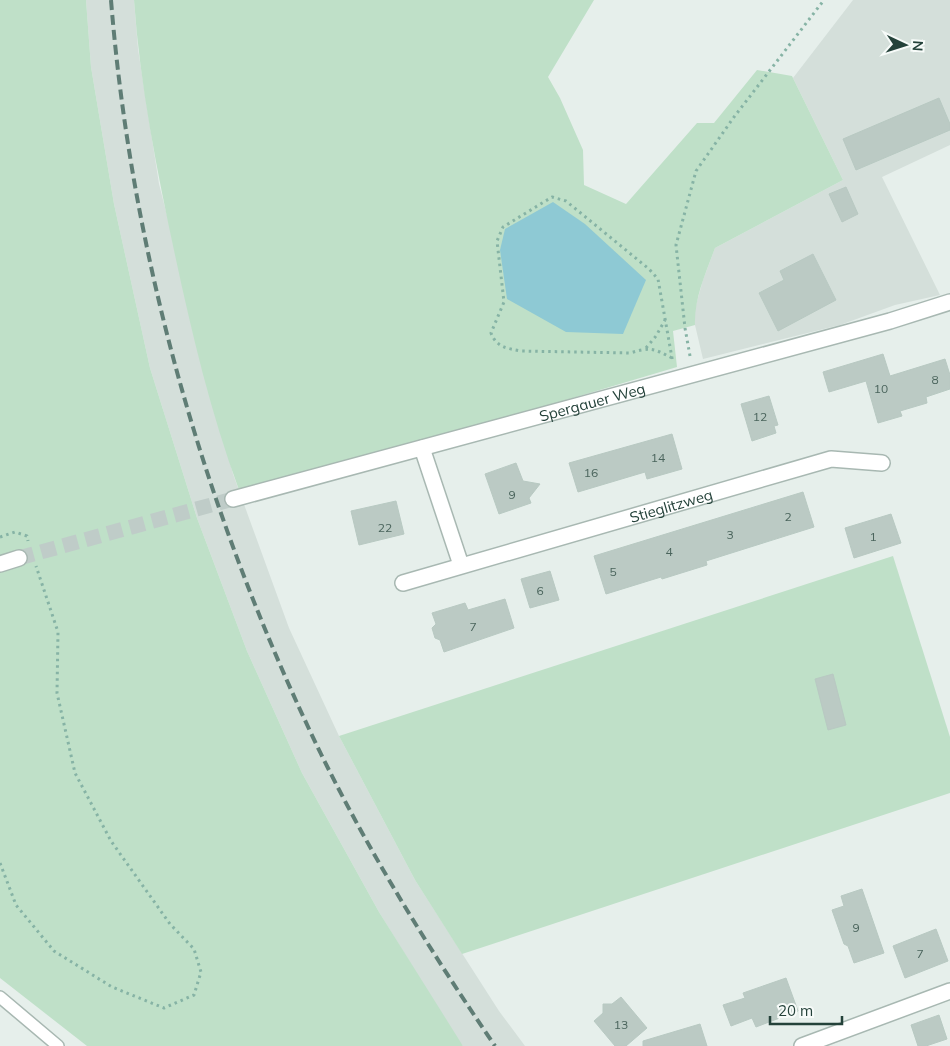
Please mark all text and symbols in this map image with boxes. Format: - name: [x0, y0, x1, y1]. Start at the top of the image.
- north arrow: [880, 20, 930, 70]
- text: N: [909, 40, 927, 52]
- house number: 8: [931, 372, 939, 387]
- street label: Spergauer Weg: [537, 378, 647, 425]
- house number: 10: [874, 381, 888, 396]
- house number: 12: [753, 409, 767, 424]
- house number: 14: [651, 450, 665, 465]
- house number: 16: [584, 465, 598, 480]
- street label: Stieglitzweg: [627, 484, 715, 526]
- house number: 9: [508, 487, 516, 502]
- house number: 2: [784, 509, 792, 524]
- house number: 22: [378, 520, 392, 535]
- house number: 3: [726, 527, 734, 542]
- house number: 1: [869, 529, 877, 544]
- house number: 4: [665, 544, 673, 559]
- house number: 5: [609, 564, 617, 579]
- house number: 6: [536, 583, 544, 598]
- house number: 7: [469, 619, 477, 634]
- house number: 9: [852, 920, 860, 935]
- house number: 7: [916, 946, 924, 961]
- scale bar: [770, 994, 842, 1026]
- text: 20 m: [778, 1001, 813, 1020]
- house number: 13: [614, 1017, 628, 1032]

